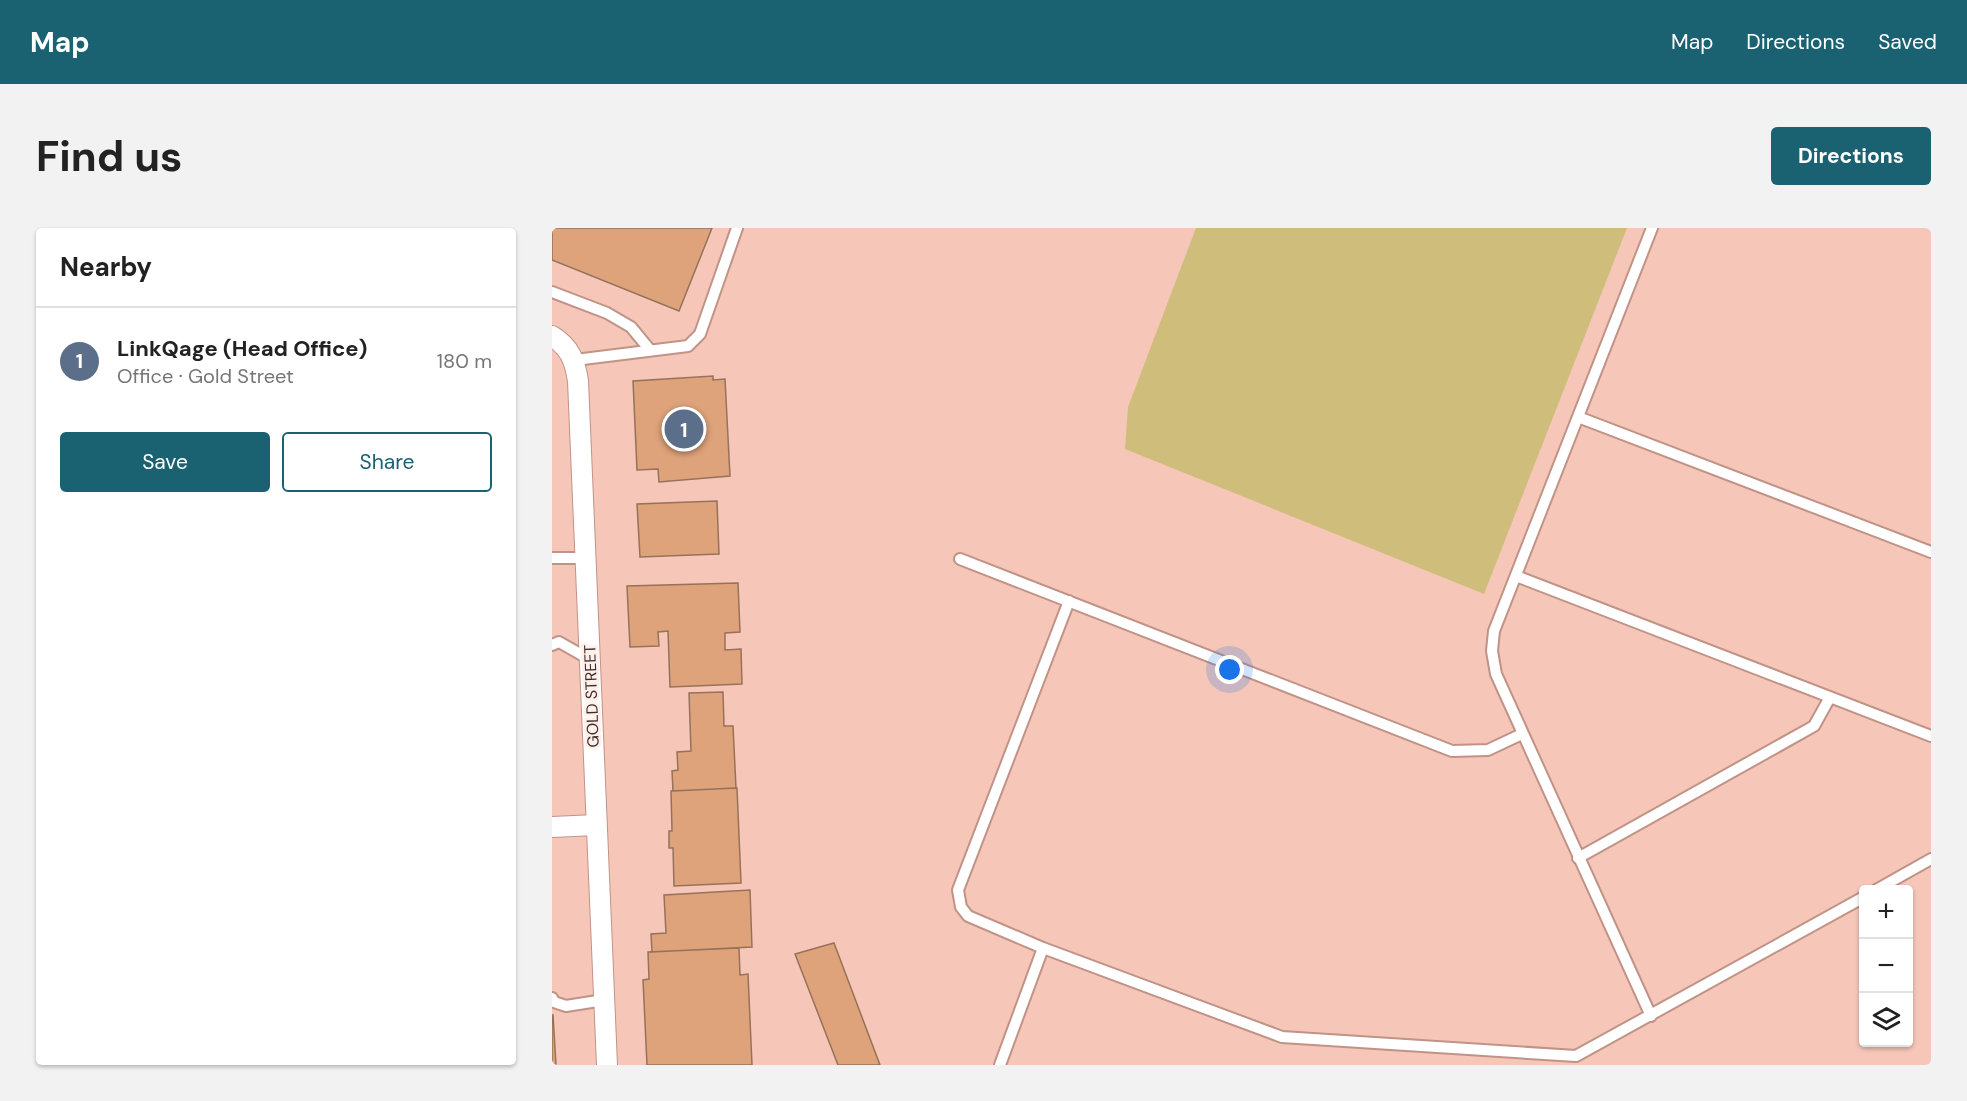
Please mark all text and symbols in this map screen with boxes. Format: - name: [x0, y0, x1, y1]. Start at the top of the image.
- text: Map: [30, 24, 90, 61]
- text: Map: [1671, 28, 1713, 56]
- text: Directions: [1746, 28, 1845, 56]
- text: Saved: [1878, 28, 1937, 56]
- button: Directions: [1771, 127, 1931, 185]
- text: Find us: [36, 129, 182, 184]
- text: Nearby: [60, 250, 152, 284]
- text: LinkQage (Head Office): [117, 334, 368, 363]
- text: 1: [76, 348, 83, 374]
- text: 180 m: [437, 348, 492, 374]
- text: Office · Gold Street: [117, 363, 294, 389]
- pin: 1: [664, 406, 704, 452]
- button: Save: [60, 432, 270, 492]
- button: Share: [282, 432, 492, 492]
- street label: GOLD STREET: [579, 644, 604, 748]
- your location: [1215, 655, 1244, 684]
- map controls: [1859, 885, 1913, 1047]
- button: +: [1859, 885, 1913, 939]
- button: −: [1859, 939, 1913, 993]
- button: layers: [1859, 993, 1913, 1047]

